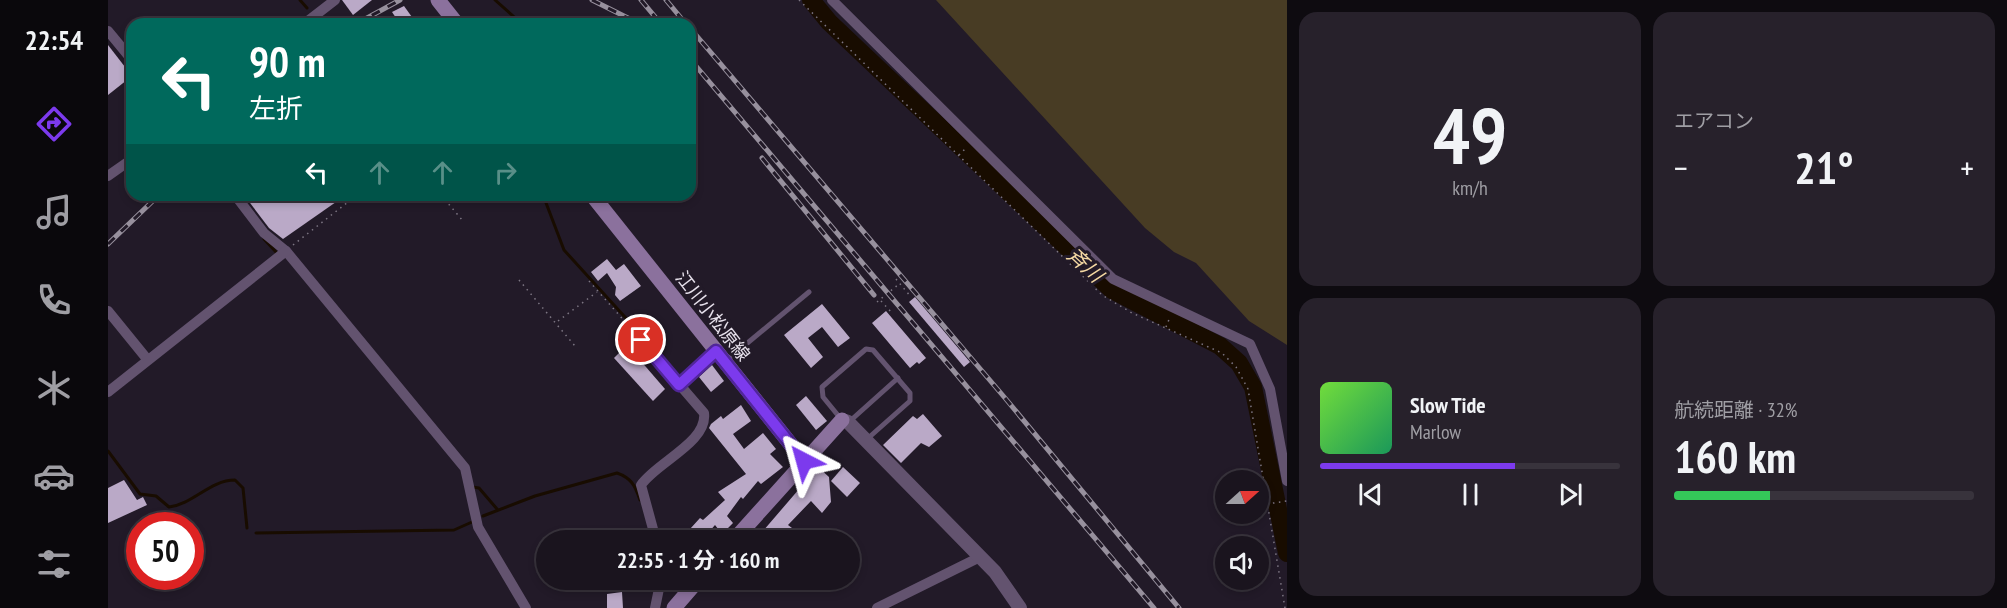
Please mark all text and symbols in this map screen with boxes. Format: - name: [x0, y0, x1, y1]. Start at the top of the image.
- text: 22:54: [25, 23, 83, 57]
- text: 90 m: [249, 34, 326, 89]
- icon: left: [150, 42, 228, 120]
- text: 49: [1433, 85, 1507, 186]
- text: 左折: [249, 91, 303, 125]
- icon: directions: [33, 103, 75, 145]
- text: エアコン: [1674, 108, 1754, 134]
- text: 21°: [1794, 138, 1854, 196]
- text: −: [1674, 146, 1688, 189]
- text: +: [1960, 146, 1974, 189]
- icon: left: [300, 156, 333, 189]
- icon: ahead: [363, 156, 396, 189]
- icon: ahead: [426, 156, 459, 189]
- icon: right: [489, 156, 522, 189]
- text: km/h: [1452, 175, 1488, 201]
- icon: music: [33, 191, 75, 233]
- water label: 斉川: [1062, 242, 1110, 290]
- street label: 江川小松原線: [671, 266, 755, 366]
- icon: phone: [33, 279, 75, 321]
- pin: [615, 314, 666, 365]
- icon: arrive: [624, 323, 657, 356]
- icon: climate: [33, 367, 75, 409]
- text: Slow Tide: [1410, 391, 1486, 419]
- text: 航続距離 · 32%: [1674, 397, 1797, 423]
- text: Marlow: [1410, 419, 1461, 445]
- text: 160 km: [1674, 427, 1796, 485]
- position arrow: [772, 429, 836, 493]
- icon: car: [33, 455, 75, 497]
- north arrow: [1215, 470, 1269, 524]
- map controls: [1215, 470, 1269, 590]
- icon: previous: [1354, 478, 1387, 511]
- icon: pause: [1454, 478, 1487, 511]
- icon: next: [1554, 478, 1587, 511]
- speed limit sign: 50: [126, 512, 204, 590]
- button: sound: [1215, 536, 1269, 590]
- icon: filters: [33, 543, 75, 585]
- text: 22:55 · 1 分 · 160 m: [617, 546, 779, 574]

